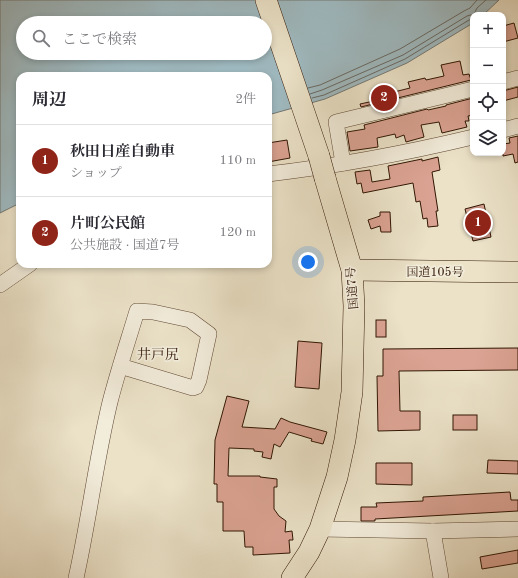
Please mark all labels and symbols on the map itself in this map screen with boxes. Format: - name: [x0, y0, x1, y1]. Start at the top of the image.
- pin: 2: [371, 83, 397, 113]
- pin: 1: [465, 208, 491, 238]
- your location: [298, 252, 318, 272]
- street label: 国道105号: [407, 265, 463, 279]
- street label: 国道7号: [343, 266, 361, 310]
- district label: 井戸尻: [137, 347, 179, 362]

